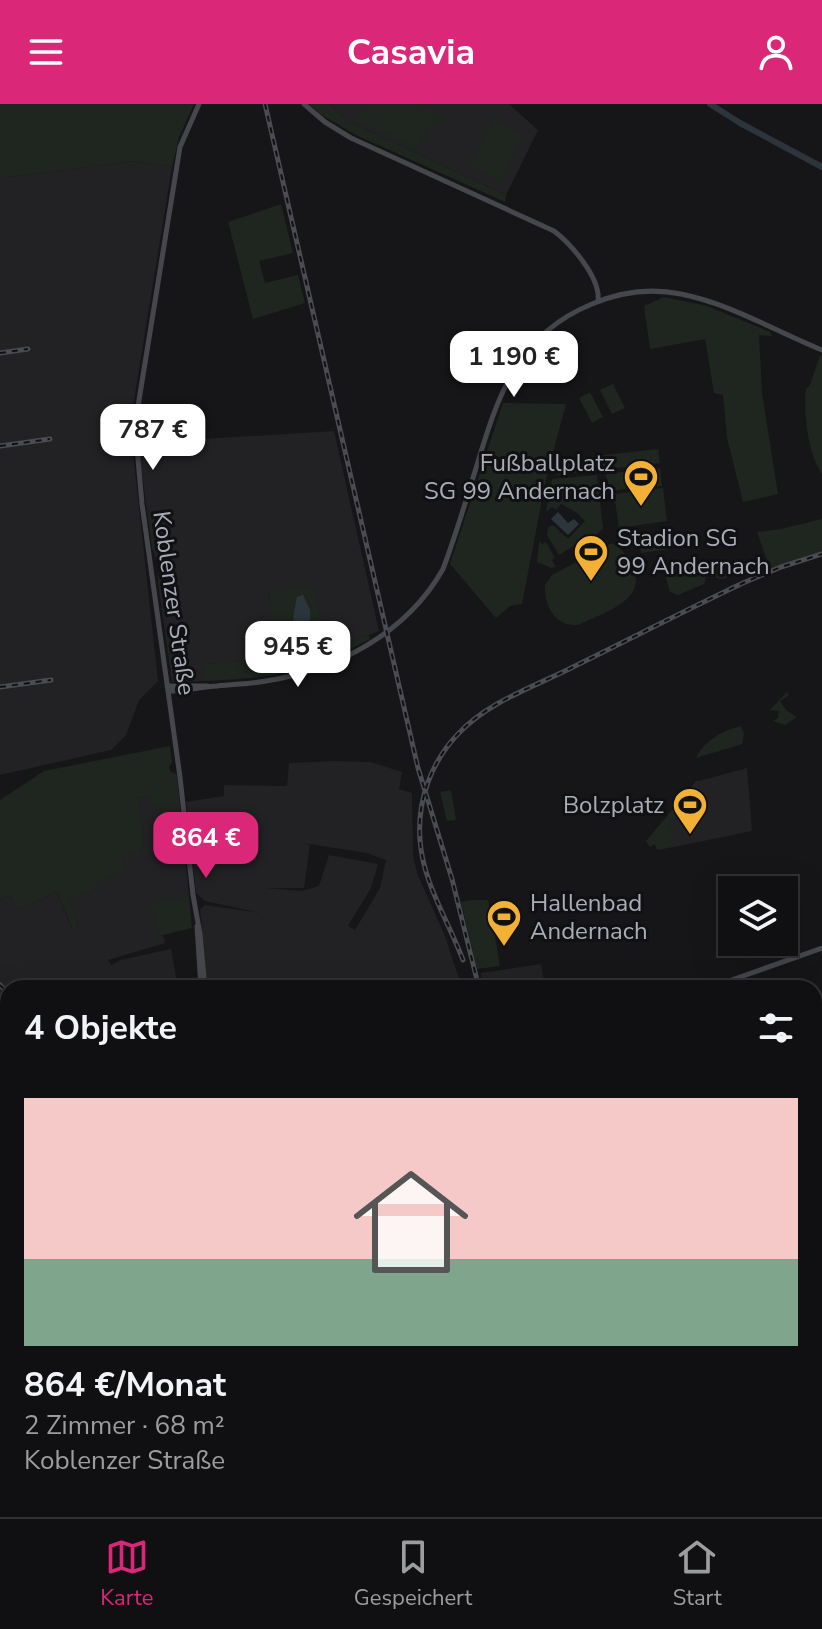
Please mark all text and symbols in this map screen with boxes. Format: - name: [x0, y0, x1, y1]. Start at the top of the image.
- text: Casavia: [347, 28, 475, 77]
- icon: menu: [24, 30, 68, 74]
- icon: person: [754, 30, 798, 74]
- pin: 1 190 €: [440, 331, 588, 399]
- text: 1 190 €: [468, 339, 560, 374]
- pin: 787 €: [97, 404, 209, 472]
- text: 787 €: [118, 412, 188, 447]
- place label: Fußballplatz SG 99 Andernach: [424, 447, 615, 507]
- sports icon: Fußballplatz SG 99 Andernach: [622, 458, 660, 508]
- street label: Koblenzer Straße: [145, 509, 203, 697]
- place label: Stadion SG 99 Andernach: [617, 522, 770, 582]
- sports icon: Stadion SG 99 Andernach: [572, 533, 610, 583]
- pin: 945 €: [242, 621, 354, 689]
- text: 945 €: [263, 629, 333, 664]
- sports icon: Bolzplatz: [671, 786, 709, 836]
- place label: Bolzplatz: [563, 789, 664, 821]
- pin: 864 €: [150, 812, 262, 880]
- text: 864 €: [171, 820, 241, 855]
- map controls: [718, 876, 798, 956]
- button: layers: [718, 876, 798, 956]
- place label: Hallenbad Andernach: [530, 887, 648, 947]
- sports icon: Hallenbad Andernach: [485, 898, 523, 948]
- text: 4 Objekte: [24, 1005, 177, 1051]
- icon: filters: [754, 1006, 798, 1050]
- icon: home: [339, 1150, 483, 1294]
- text: 864 €/Monat: [24, 1362, 226, 1408]
- text: 2 Zimmer · 68 m²: [24, 1408, 225, 1443]
- text: Koblenzer Straße: [24, 1443, 225, 1478]
- tab: Karte: [100, 1535, 153, 1613]
- tab: Gespeichert: [354, 1535, 472, 1613]
- tab: Start: [673, 1535, 722, 1613]

